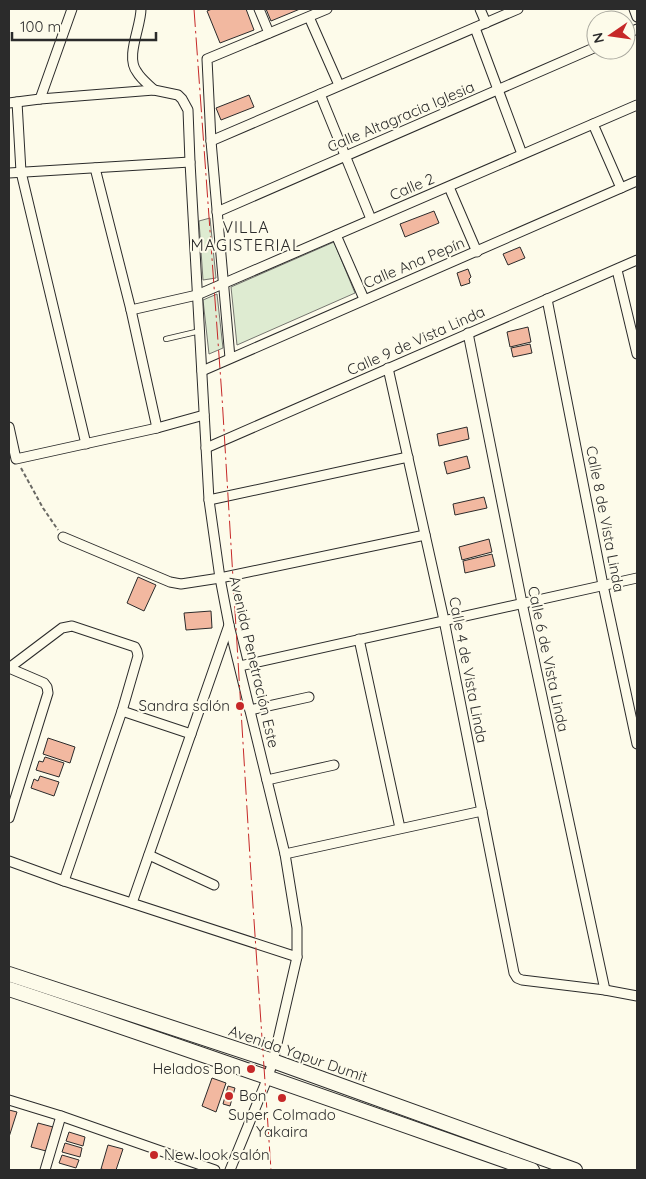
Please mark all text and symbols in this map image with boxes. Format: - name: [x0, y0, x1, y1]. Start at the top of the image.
- scale bar: [12, 10, 156, 42]
- north arrow: [586, 10, 636, 60]
- text: 100 m: [20, 17, 61, 36]
- text: N: [588, 31, 608, 45]
- street label: Calle Altagracia Iglesia: [324, 77, 477, 156]
- street label: Calle 2: [387, 169, 437, 204]
- district label: VILLA MAGISTERIAL: [191, 217, 301, 255]
- street label: Calle Ana Pepín: [360, 233, 467, 292]
- street label: Calle 9 de Vista Linda: [344, 302, 488, 379]
- street label: Calle 8 de Vista Linda: [582, 444, 629, 594]
- street label: Avenida Penetración Este: [225, 574, 284, 750]
- street label: Calle 6 de Vista Linda: [524, 584, 573, 734]
- street label: Calle 4 de Vista Linda: [445, 595, 492, 745]
- place label: Sandra salón: [139, 696, 230, 715]
- marker: Sandra salón: [234, 700, 246, 712]
- street label: Avenida Yapur Dumit: [226, 1021, 370, 1086]
- place label: Helados Bon: [152, 1059, 241, 1078]
- marker: Helados Bon: [245, 1063, 257, 1075]
- place label: Bon: [239, 1086, 266, 1105]
- marker: Bon: [223, 1090, 235, 1102]
- marker: Super Colmado Yakaira: [276, 1092, 288, 1104]
- place label: Super Colmado Yakaira: [228, 1105, 336, 1141]
- place label: New look salón: [164, 1145, 270, 1164]
- marker: New look salón: [148, 1149, 160, 1161]

